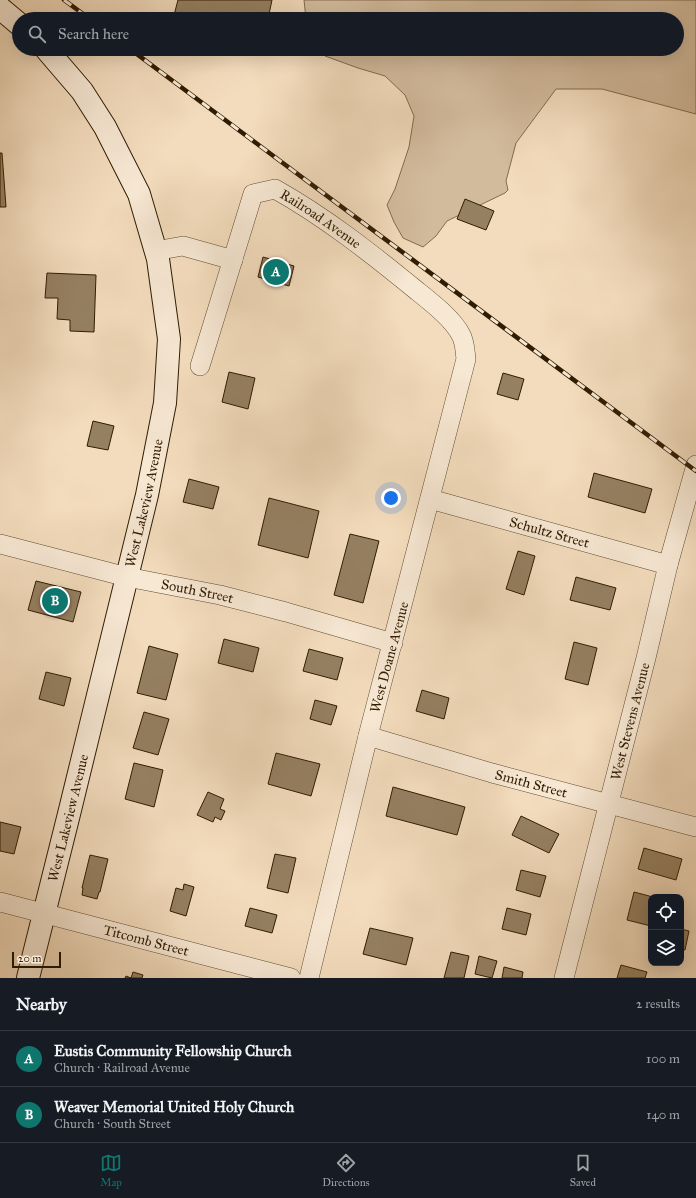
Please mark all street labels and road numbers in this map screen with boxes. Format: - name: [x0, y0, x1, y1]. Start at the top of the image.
- street label: Railroad Avenue: [277, 186, 364, 252]
- street label: West Lakeview Avenue: [122, 437, 167, 569]
- street label: Schultz Street: [507, 513, 591, 552]
- street label: South Street: [160, 576, 235, 607]
- street label: West Doane Avenue: [366, 600, 413, 714]
- street label: West Stevens Avenue: [607, 661, 654, 782]
- street label: West Lakeview Avenue: [44, 752, 92, 884]
- street label: Smith Street: [493, 766, 569, 802]
- street label: Titcomb Street: [101, 921, 191, 960]

